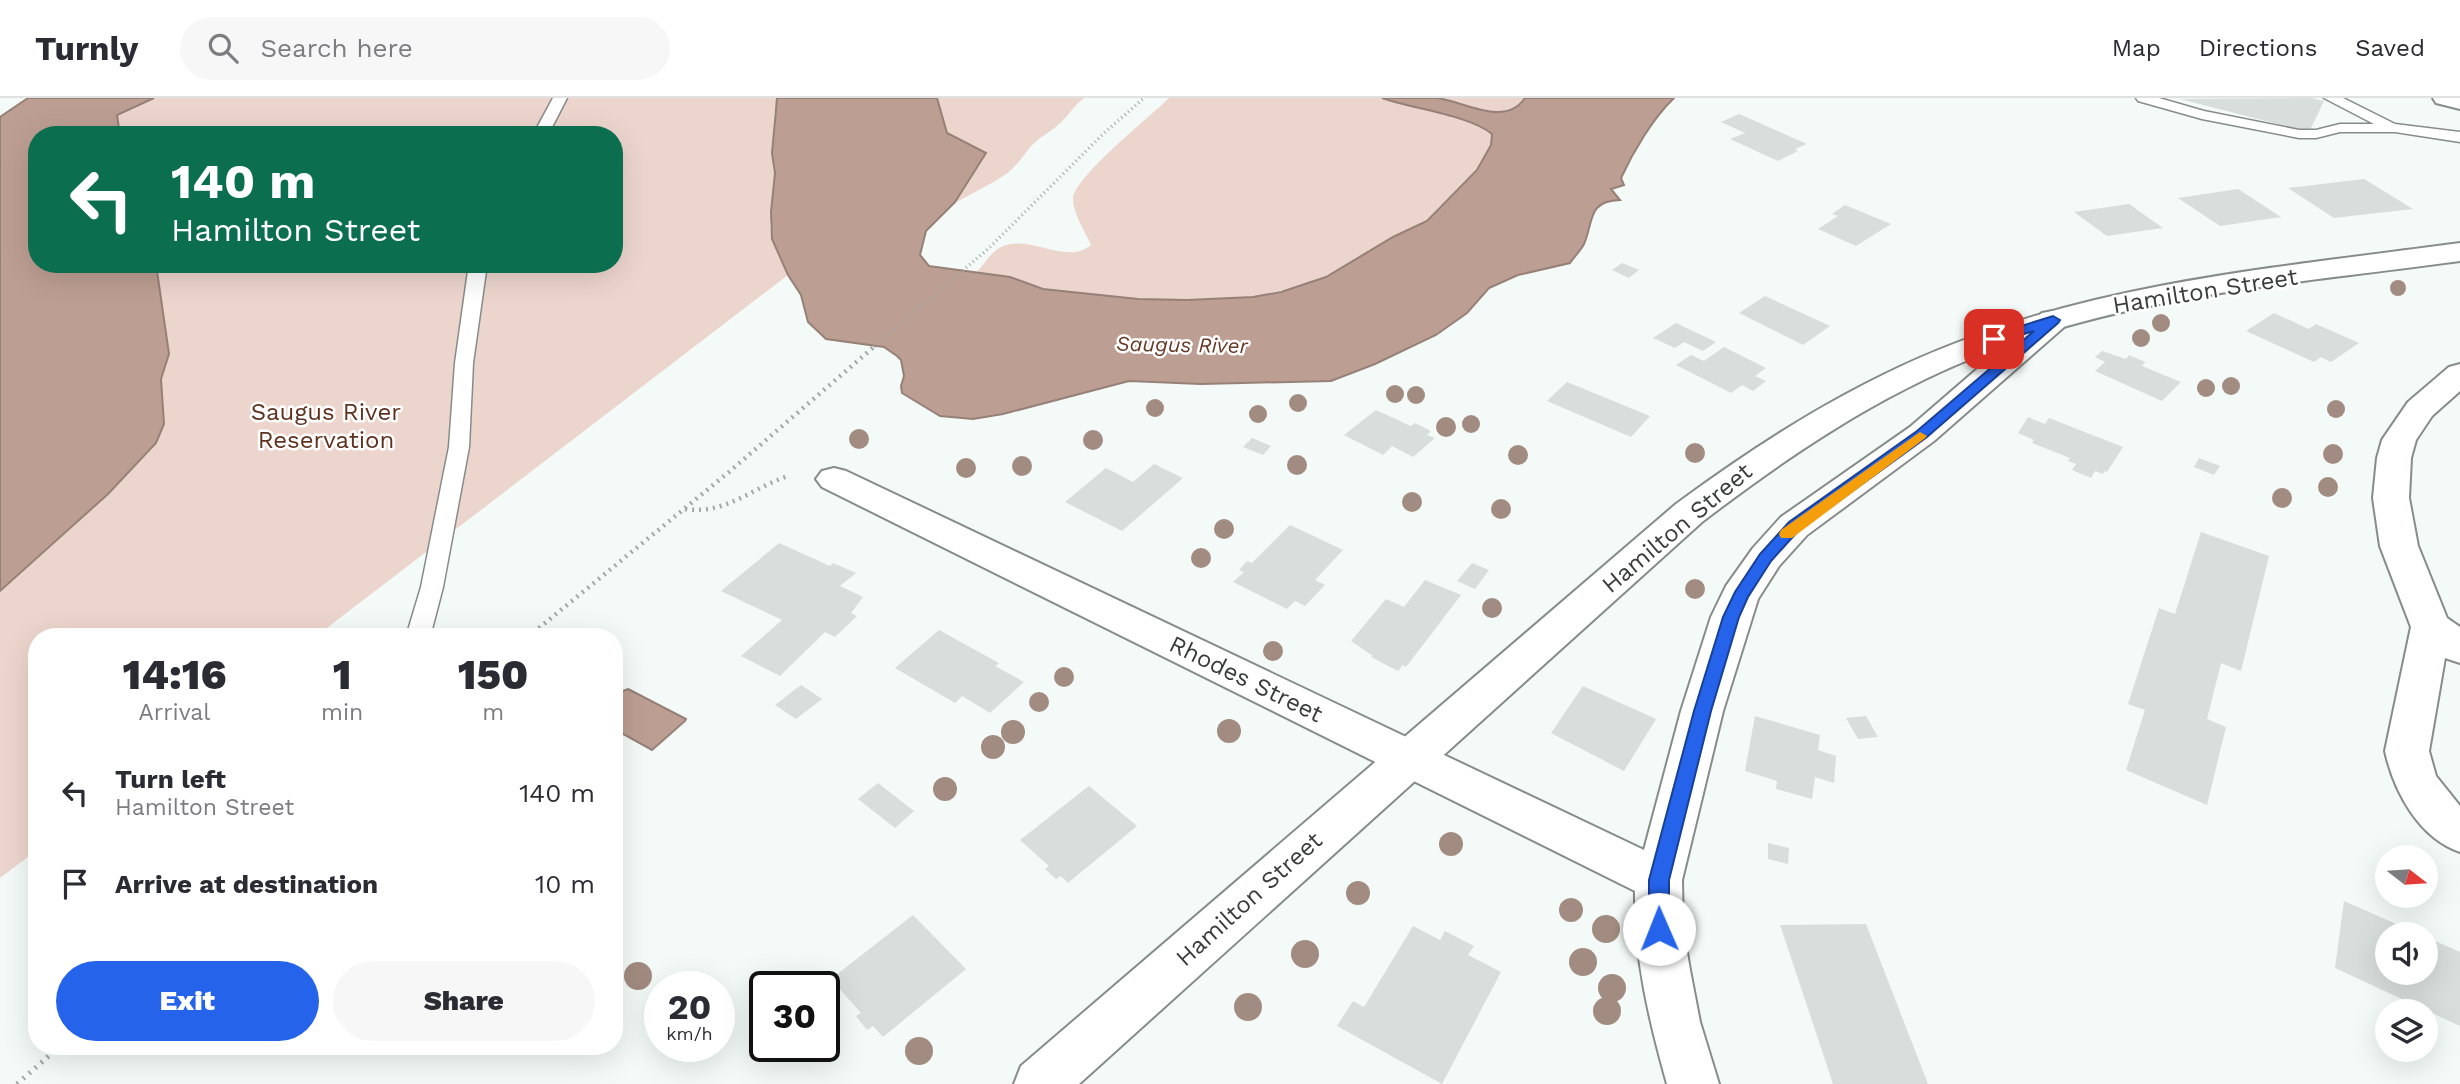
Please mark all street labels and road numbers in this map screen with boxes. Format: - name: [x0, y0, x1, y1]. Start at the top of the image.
- street label: Hamilton Street: [2110, 263, 2300, 319]
- street label: Hamilton Street: [1596, 457, 1758, 599]
- street label: Rhodes Street: [1165, 630, 1327, 728]
- street label: Hamilton Street: [1170, 826, 1328, 972]

